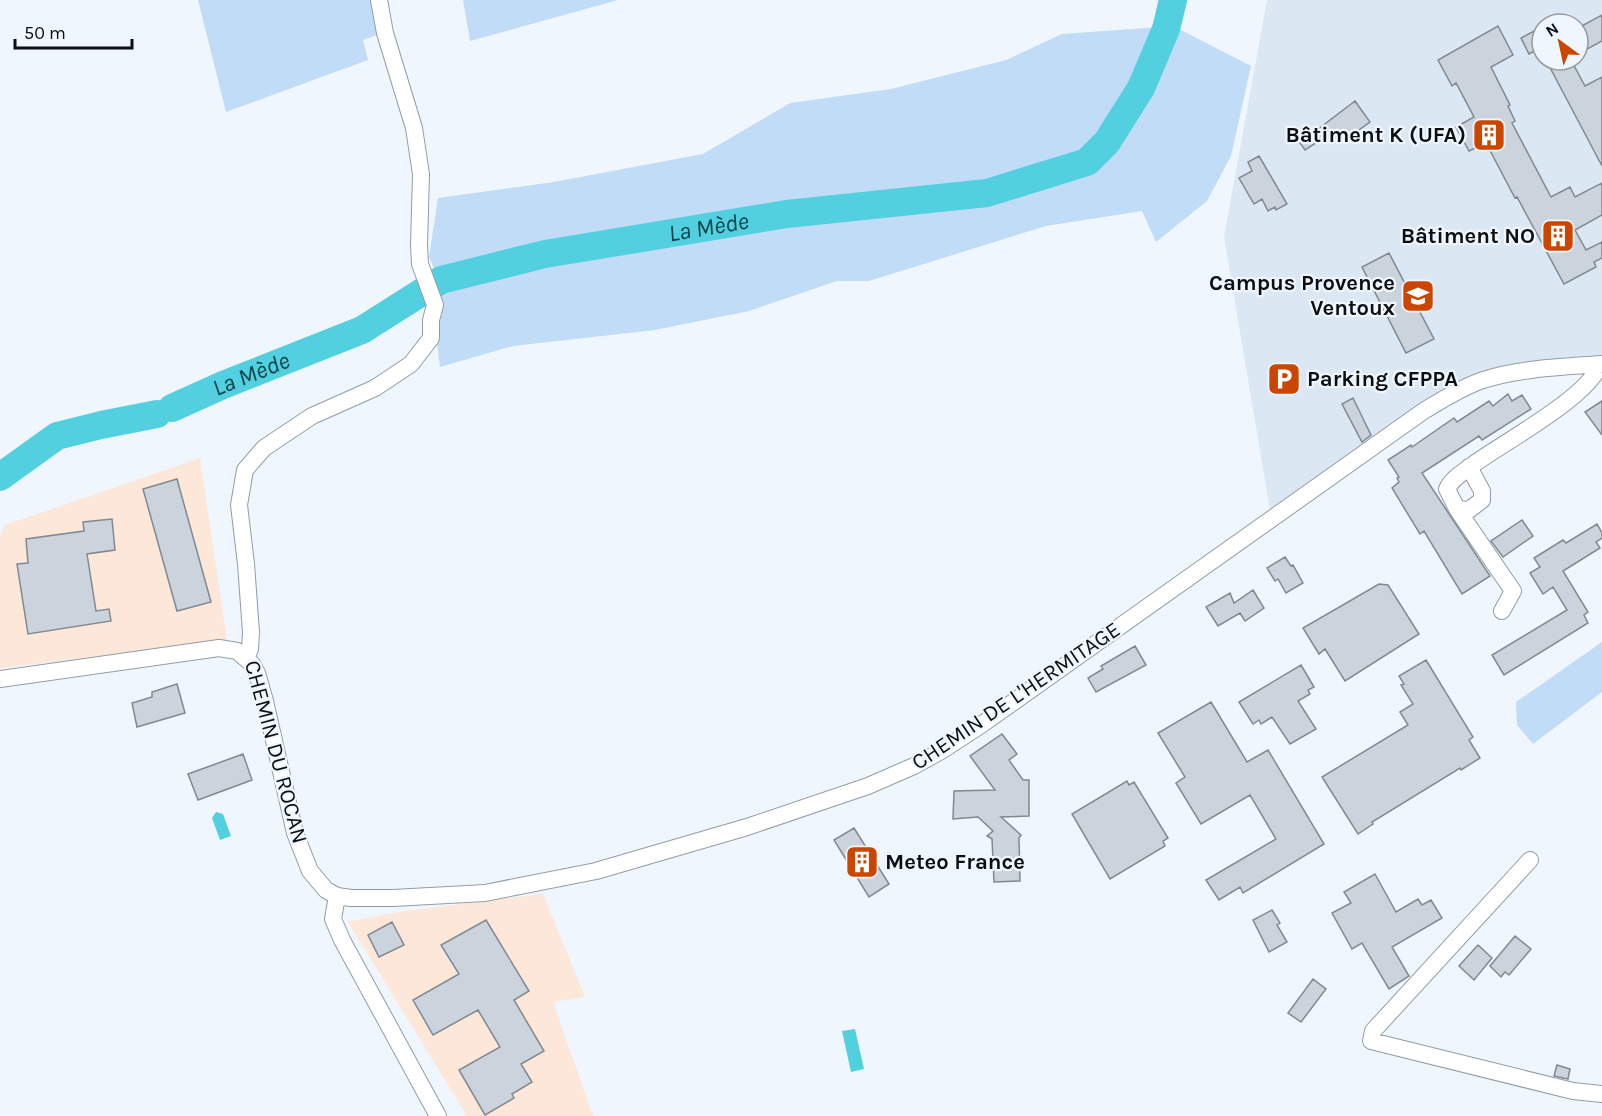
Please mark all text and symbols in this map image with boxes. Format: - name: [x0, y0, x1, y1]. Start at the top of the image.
- scale bar: [15, 12, 132, 50]
- north arrow: [1530, 12, 1590, 72]
- text: N: [1542, 19, 1562, 41]
- text: 50 m: [24, 22, 66, 44]
- building icon: Bâtiment K (UFA): [1471, 117, 1507, 153]
- place label: Bâtiment K (UFA): [1285, 122, 1466, 148]
- water label: La Mède: [667, 207, 751, 247]
- building icon: Bâtiment NO: [1540, 218, 1576, 254]
- place label: Bâtiment NO: [1401, 223, 1535, 249]
- place label: Campus Provence Ventoux: [1209, 270, 1395, 321]
- school or university icon: Campus Provence Ventoux: [1400, 278, 1436, 314]
- water label: La Mède: [208, 346, 294, 402]
- parking icon: Parking CFPPA: [1266, 361, 1302, 397]
- place label: Parking CFPPA: [1307, 366, 1458, 392]
- street label: CHEMIN DE L'HERMITAGE: [907, 617, 1125, 775]
- street label: CHEMIN DU ROCAN: [239, 658, 313, 846]
- building icon: Meteo France: [844, 844, 880, 880]
- place label: Meteo France: [885, 849, 1025, 875]

